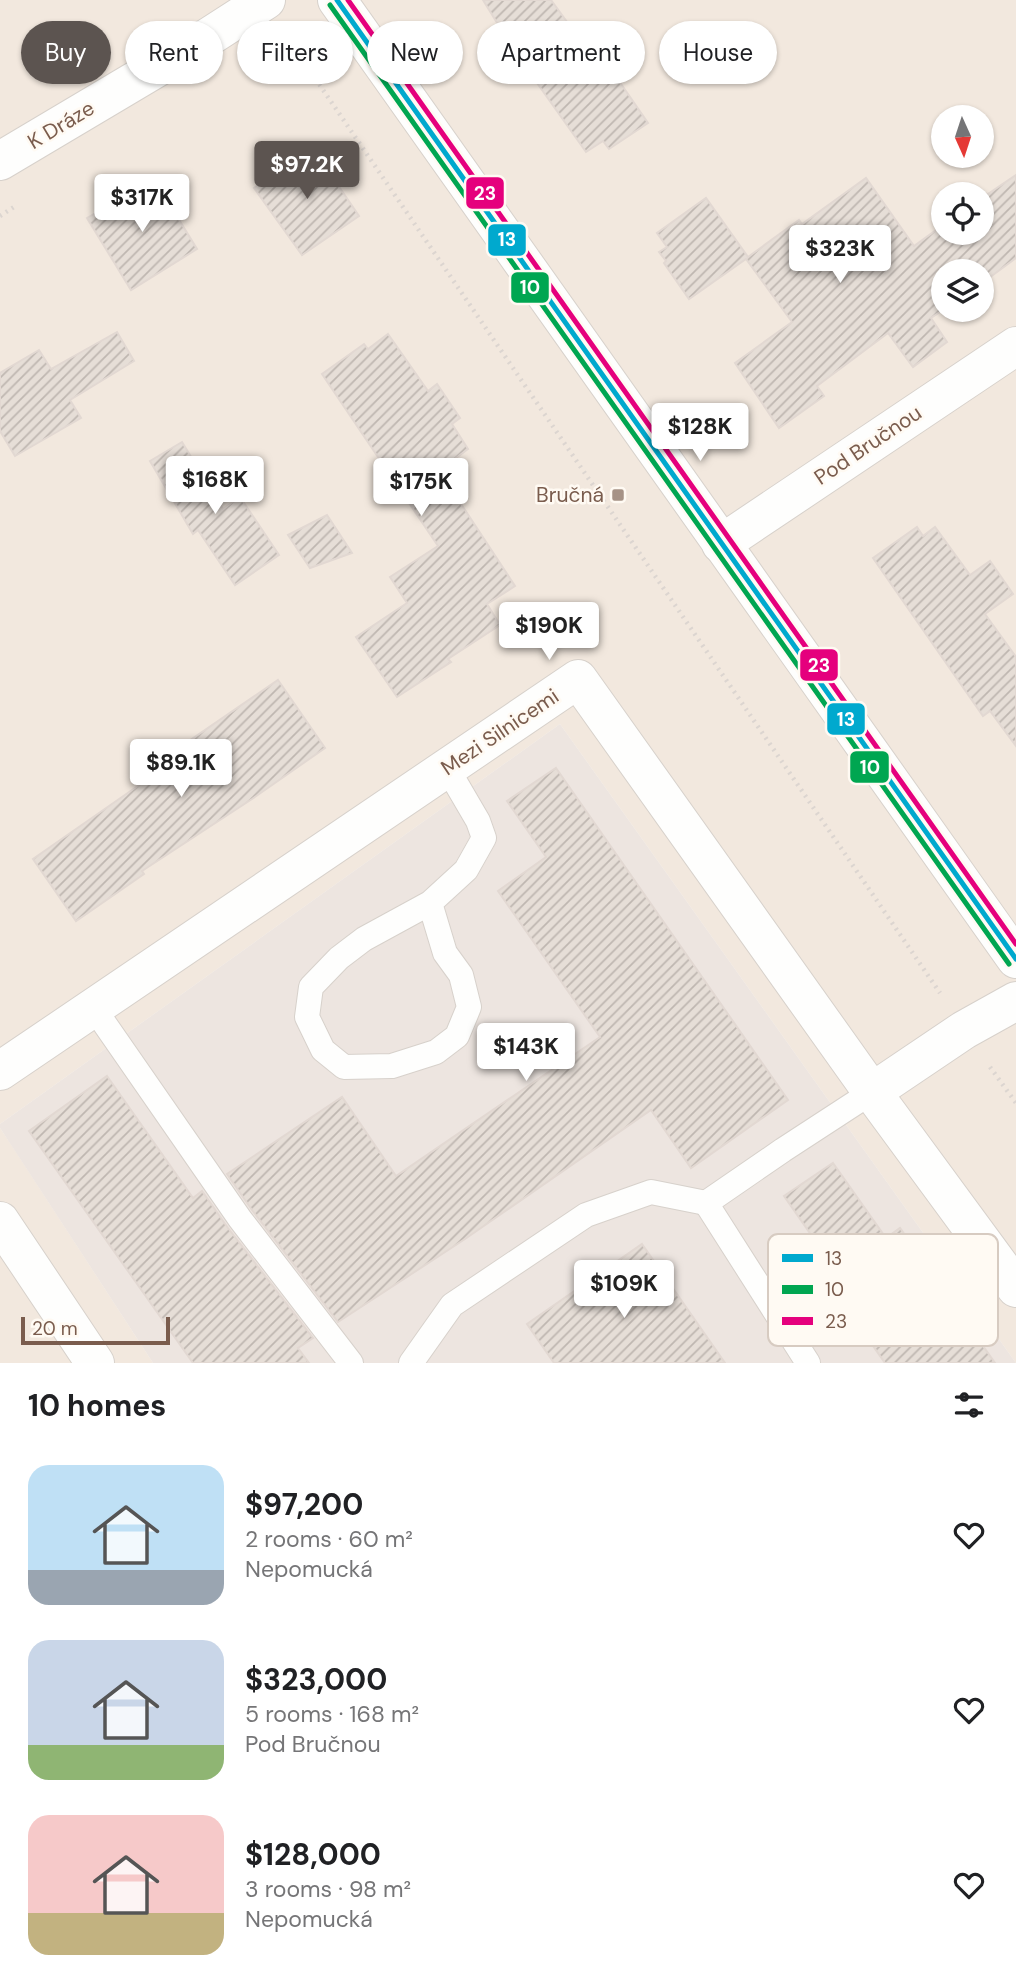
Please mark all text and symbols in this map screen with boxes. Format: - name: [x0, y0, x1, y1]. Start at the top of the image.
- chip: Buy: [21, 21, 111, 84]
- chip: Rent: [125, 21, 223, 84]
- chip: Filters: [237, 21, 353, 84]
- chip: New: [367, 21, 463, 84]
- chip: Apartment: [477, 21, 645, 84]
- chip: House: [659, 21, 777, 84]
- street label: K Dráze: [22, 94, 100, 156]
- north arrow: [931, 105, 994, 168]
- map controls: [931, 105, 994, 322]
- pin: $97.2K: [250, 142, 364, 201]
- text: $97.2K: [270, 149, 344, 179]
- pin: $317K: [93, 174, 191, 234]
- line badge: 23: [465, 176, 505, 210]
- text: 23: [474, 181, 496, 206]
- text: $317K: [110, 182, 174, 212]
- button: locate: [931, 182, 994, 245]
- line badge: 13: [487, 223, 527, 257]
- pin: $323K: [791, 226, 889, 285]
- text: 13: [498, 227, 516, 252]
- text: $323K: [805, 233, 875, 263]
- button: layers: [931, 259, 994, 322]
- line badge: 10: [510, 271, 550, 304]
- text: 10: [520, 275, 540, 300]
- street label: Pod Bručnou: [809, 399, 927, 491]
- pin: $128K: [651, 404, 749, 463]
- text: $128K: [668, 411, 732, 441]
- pin: $168K: [166, 456, 264, 516]
- pin: $175K: [372, 458, 470, 518]
- text: $168K: [182, 464, 248, 494]
- text: $175K: [389, 466, 453, 496]
- place label: Bručná: [536, 481, 604, 509]
- marker: Bručná: [610, 487, 626, 503]
- pin: $190K: [500, 602, 598, 662]
- text: $190K: [515, 610, 583, 640]
- line badge: 23: [799, 648, 839, 682]
- text: 23: [808, 653, 830, 678]
- street label: Mezi Silnicemi: [436, 682, 564, 782]
- line badge: 13: [826, 702, 866, 736]
- text: 13: [837, 707, 855, 732]
- pin: $89.1K: [124, 740, 238, 799]
- text: $89.1K: [146, 747, 216, 777]
- line badge: 10: [849, 750, 890, 784]
- text: 10: [860, 755, 880, 780]
- pin: $143K: [477, 1024, 575, 1083]
- text: $143K: [493, 1031, 559, 1061]
- legend: [768, 1234, 998, 1346]
- text: 13: [825, 1246, 842, 1271]
- pin: $109K: [575, 1260, 673, 1320]
- text: $109K: [590, 1268, 658, 1298]
- text: 10: [825, 1277, 844, 1302]
- text: 23: [825, 1309, 847, 1334]
- scale bar: [21, 1314, 170, 1346]
- text: 20 m: [32, 1316, 78, 1341]
- text: 10 homes: [28, 1386, 166, 1425]
- icon: filters: [950, 1386, 988, 1424]
- text: $97,200: [245, 1485, 363, 1524]
- icon: home: [84, 1493, 168, 1577]
- icon: heart: [950, 1516, 988, 1554]
- text: 2 rooms · 60 m²: [245, 1524, 413, 1554]
- text: Nepomucká: [245, 1554, 373, 1584]
- text: $323,000: [245, 1660, 387, 1699]
- icon: home: [84, 1668, 168, 1752]
- icon: heart: [950, 1691, 988, 1729]
- text: 5 rooms · 168 m²: [245, 1699, 419, 1729]
- text: Pod Bručnou: [245, 1729, 381, 1759]
- text: $128,000: [245, 1835, 381, 1874]
- icon: home: [84, 1843, 168, 1927]
- icon: heart: [950, 1866, 988, 1904]
- text: 3 rooms · 98 m²: [245, 1874, 411, 1904]
- text: Nepomucká: [245, 1904, 373, 1934]

